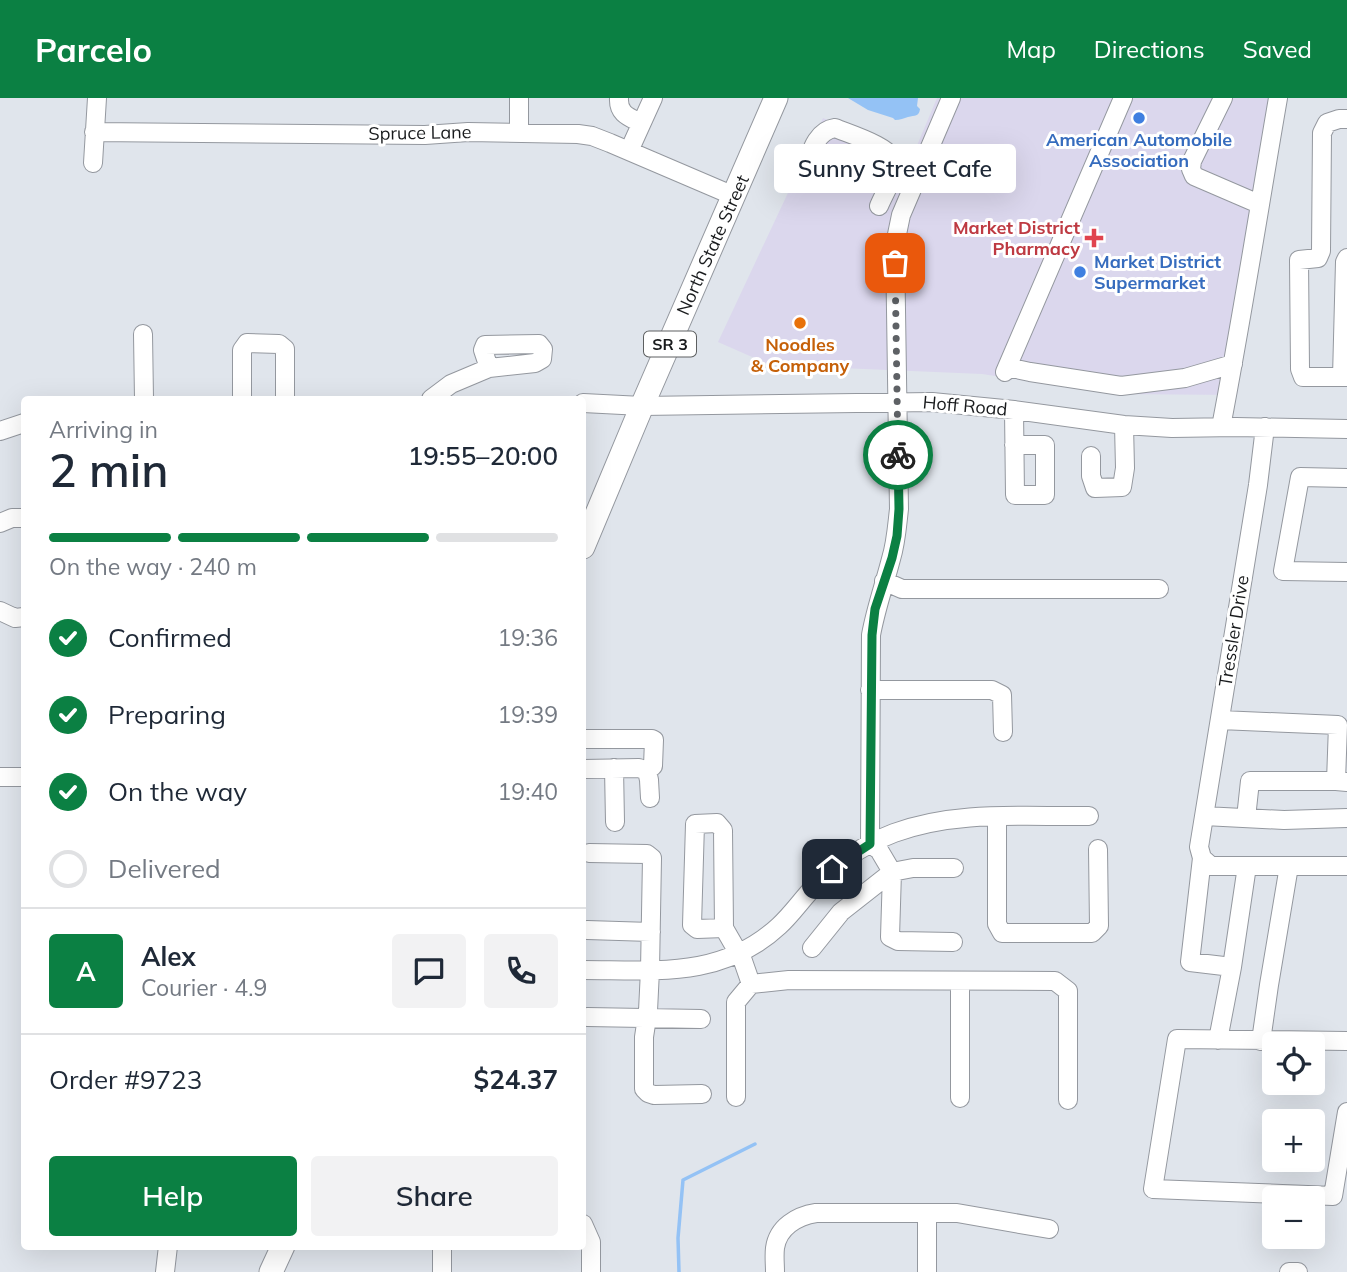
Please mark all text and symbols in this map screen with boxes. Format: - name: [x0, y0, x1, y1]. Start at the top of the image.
- text: Parcelo: [35, 29, 152, 70]
- text: Map: [1006, 34, 1056, 64]
- text: Directions: [1094, 34, 1205, 64]
- text: Saved: [1243, 34, 1312, 64]
- marker: American Automobile Association: [1131, 110, 1147, 126]
- street label: Spruce Lane: [368, 120, 472, 145]
- place label: American Automobile Association: [1046, 128, 1232, 172]
- callout: Sunny Street Cafe: [774, 144, 1016, 193]
- text: Sunny Street Cafe: [798, 154, 992, 183]
- street label: North State Street: [671, 171, 754, 318]
- place label: Market District Pharmacy: [953, 216, 1080, 260]
- marker: Market District Pharmacy: [1086, 230, 1102, 246]
- pin: [865, 233, 925, 293]
- icon: bag: [876, 244, 914, 282]
- place label: Market District Supermarket: [1094, 250, 1221, 294]
- marker: Market District Supermarket: [1072, 264, 1088, 280]
- marker: Noodles & Company: [792, 315, 808, 331]
- road number: SR 3: [644, 332, 696, 356]
- place label: Noodles & Company: [751, 333, 850, 377]
- street label: Hoff Road: [922, 390, 1008, 421]
- text: Arriving in: [49, 415, 158, 444]
- courier: [863, 420, 933, 490]
- icon: bike: [879, 436, 917, 474]
- text: 19:55–20:00: [408, 439, 558, 472]
- text: 2 min: [49, 441, 168, 499]
- text: On the way · 240 m: [49, 552, 257, 581]
- street label: Tressler Drive: [1213, 574, 1254, 688]
- icon: check: [49, 619, 87, 657]
- text: Confirmed: [108, 621, 232, 654]
- text: 19:36: [498, 623, 558, 652]
- icon: check: [49, 696, 87, 734]
- text: Preparing: [108, 698, 226, 731]
- text: 19:39: [498, 700, 558, 729]
- icon: check: [49, 773, 87, 811]
- text: On the way: [108, 775, 247, 808]
- text: 19:40: [498, 777, 558, 806]
- pin: [802, 839, 862, 899]
- icon: home: [813, 850, 851, 888]
- text: Delivered: [108, 852, 221, 885]
- button: chat: [392, 934, 466, 1008]
- button: phone: [484, 934, 558, 1008]
- text: Alex: [141, 940, 196, 973]
- text: A: [76, 955, 96, 988]
- text: Courier · 4.9: [141, 973, 267, 1002]
- map controls: [1262, 1032, 1325, 1249]
- button: locate: [1262, 1032, 1325, 1095]
- text: Order #9723: [49, 1063, 202, 1096]
- text: $24.37: [474, 1063, 558, 1096]
- button: +: [1262, 1109, 1325, 1172]
- button: Help: [49, 1156, 297, 1236]
- button: Share: [311, 1156, 558, 1236]
- button: −: [1262, 1186, 1325, 1249]

